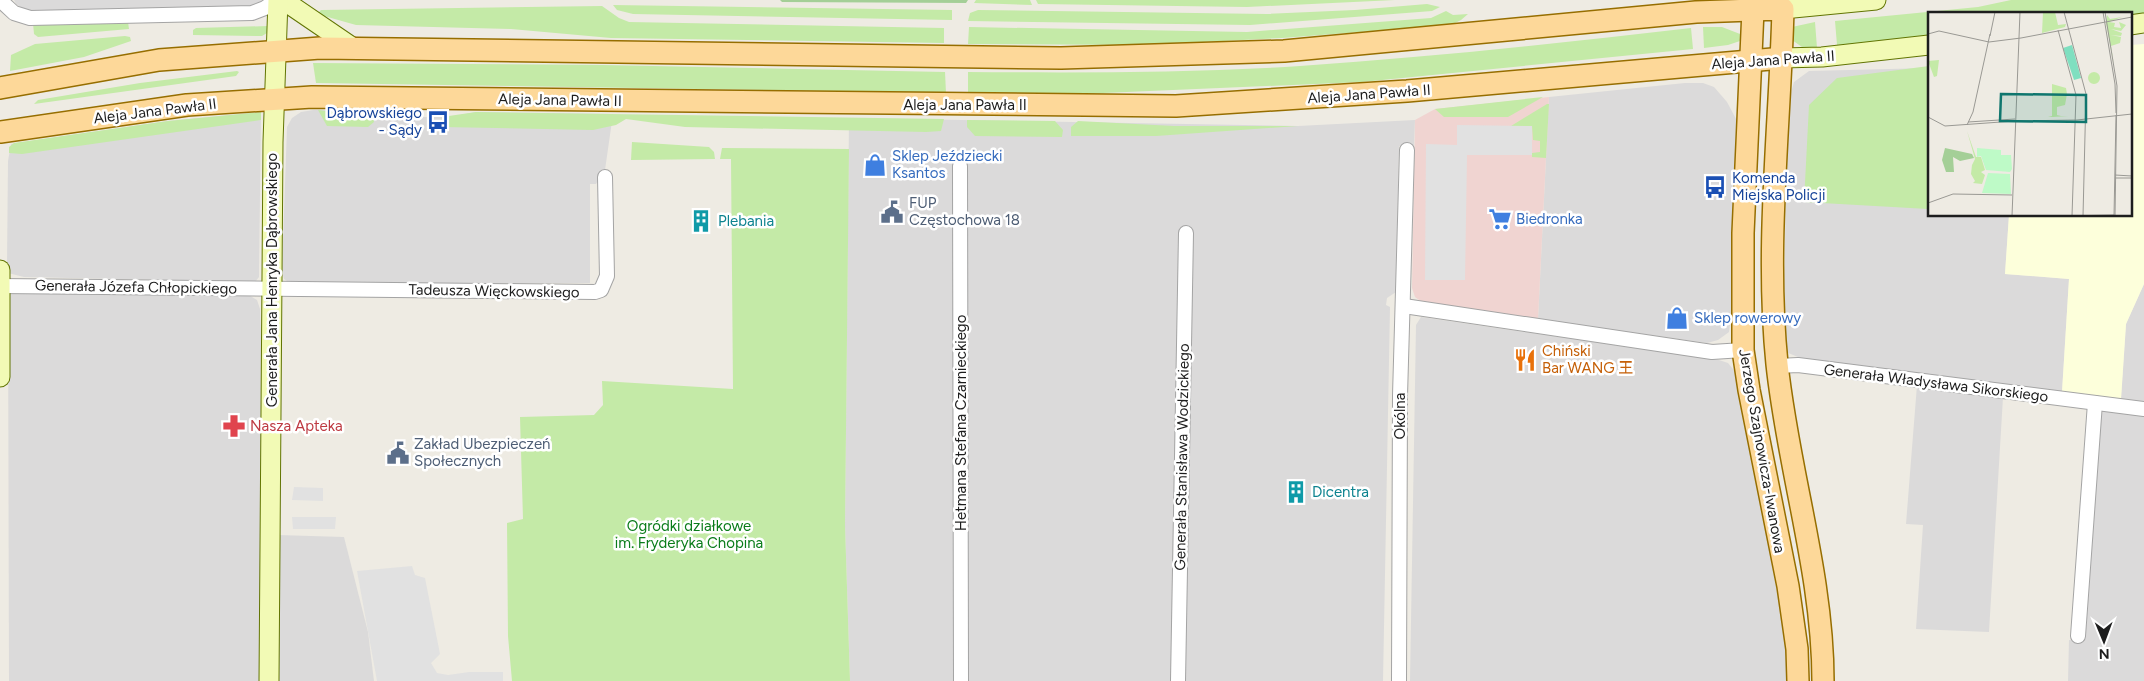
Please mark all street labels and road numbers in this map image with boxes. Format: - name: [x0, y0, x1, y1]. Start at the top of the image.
- street label: Aleja Jana Pawła II: [1711, 47, 1835, 73]
- street label: Aleja Jana Pawła II: [1307, 81, 1431, 107]
- street label: Aleja Jana Pawła II: [498, 90, 622, 110]
- street label: Aleja Jana Pawła II: [93, 95, 217, 127]
- street label: Aleja Jana Pawła II: [903, 96, 1027, 114]
- street label: Generała Jana Henryka Dąbrowskiego: [263, 153, 281, 407]
- street label: Generała Józefa Chłopickiego: [35, 276, 238, 298]
- street label: Tadeusza Więckowskiego: [408, 281, 580, 301]
- street label: Hetmana Stefana Czarnieckiego: [952, 314, 970, 531]
- street label: Generała Stanisława Wodzickiego: [1171, 343, 1193, 571]
- street label: Jerzego Szajnowicza-Iwanowa: [1735, 348, 1789, 554]
- street label: Generała Władysława Sikorskiego: [1823, 360, 2050, 406]
- street label: Okólna: [1391, 393, 1409, 439]

